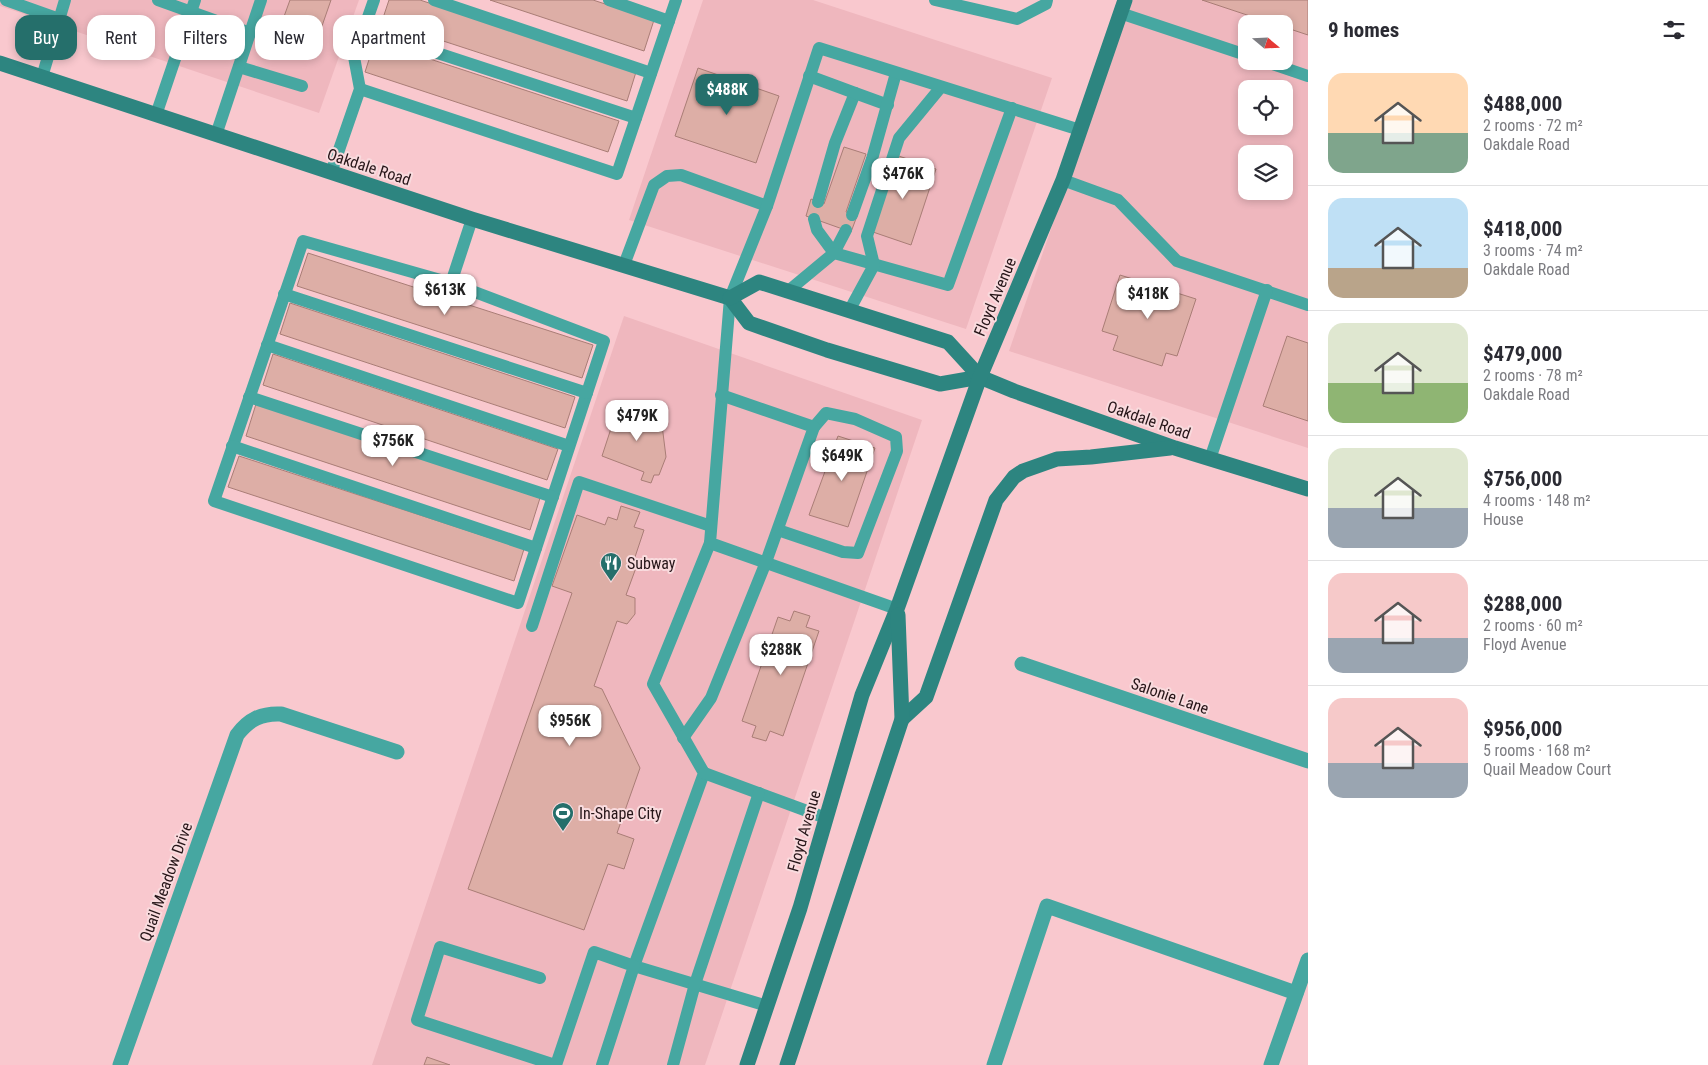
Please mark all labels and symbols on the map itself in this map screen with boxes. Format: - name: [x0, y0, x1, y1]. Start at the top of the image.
- north arrow: [1238, 15, 1292, 70]
- pin: $488K: [692, 74, 762, 116]
- street label: Oakdale Road: [325, 145, 413, 189]
- pin: $476K: [868, 158, 938, 200]
- street label: Floyd Avenue: [970, 255, 1020, 339]
- pin: $613K: [410, 274, 480, 316]
- pin: $418K: [1113, 278, 1183, 320]
- street label: Oakdale Road: [1105, 397, 1193, 443]
- pin: $479K: [602, 400, 672, 442]
- pin: $756K: [358, 424, 428, 467]
- pin: $649K: [807, 440, 877, 482]
- restaurant icon: Subway: [599, 551, 623, 582]
- place label: Subway: [627, 554, 676, 573]
- pin: $288K: [746, 634, 816, 676]
- street label: Salonie Lane: [1129, 674, 1211, 718]
- pin: $956K: [535, 704, 605, 747]
- street label: Floyd Avenue: [783, 788, 825, 874]
- sports icon: In-Shape City: [551, 801, 575, 832]
- place label: In-Shape City: [579, 804, 662, 823]
- street label: Quail Meadow Drive: [136, 820, 196, 944]

